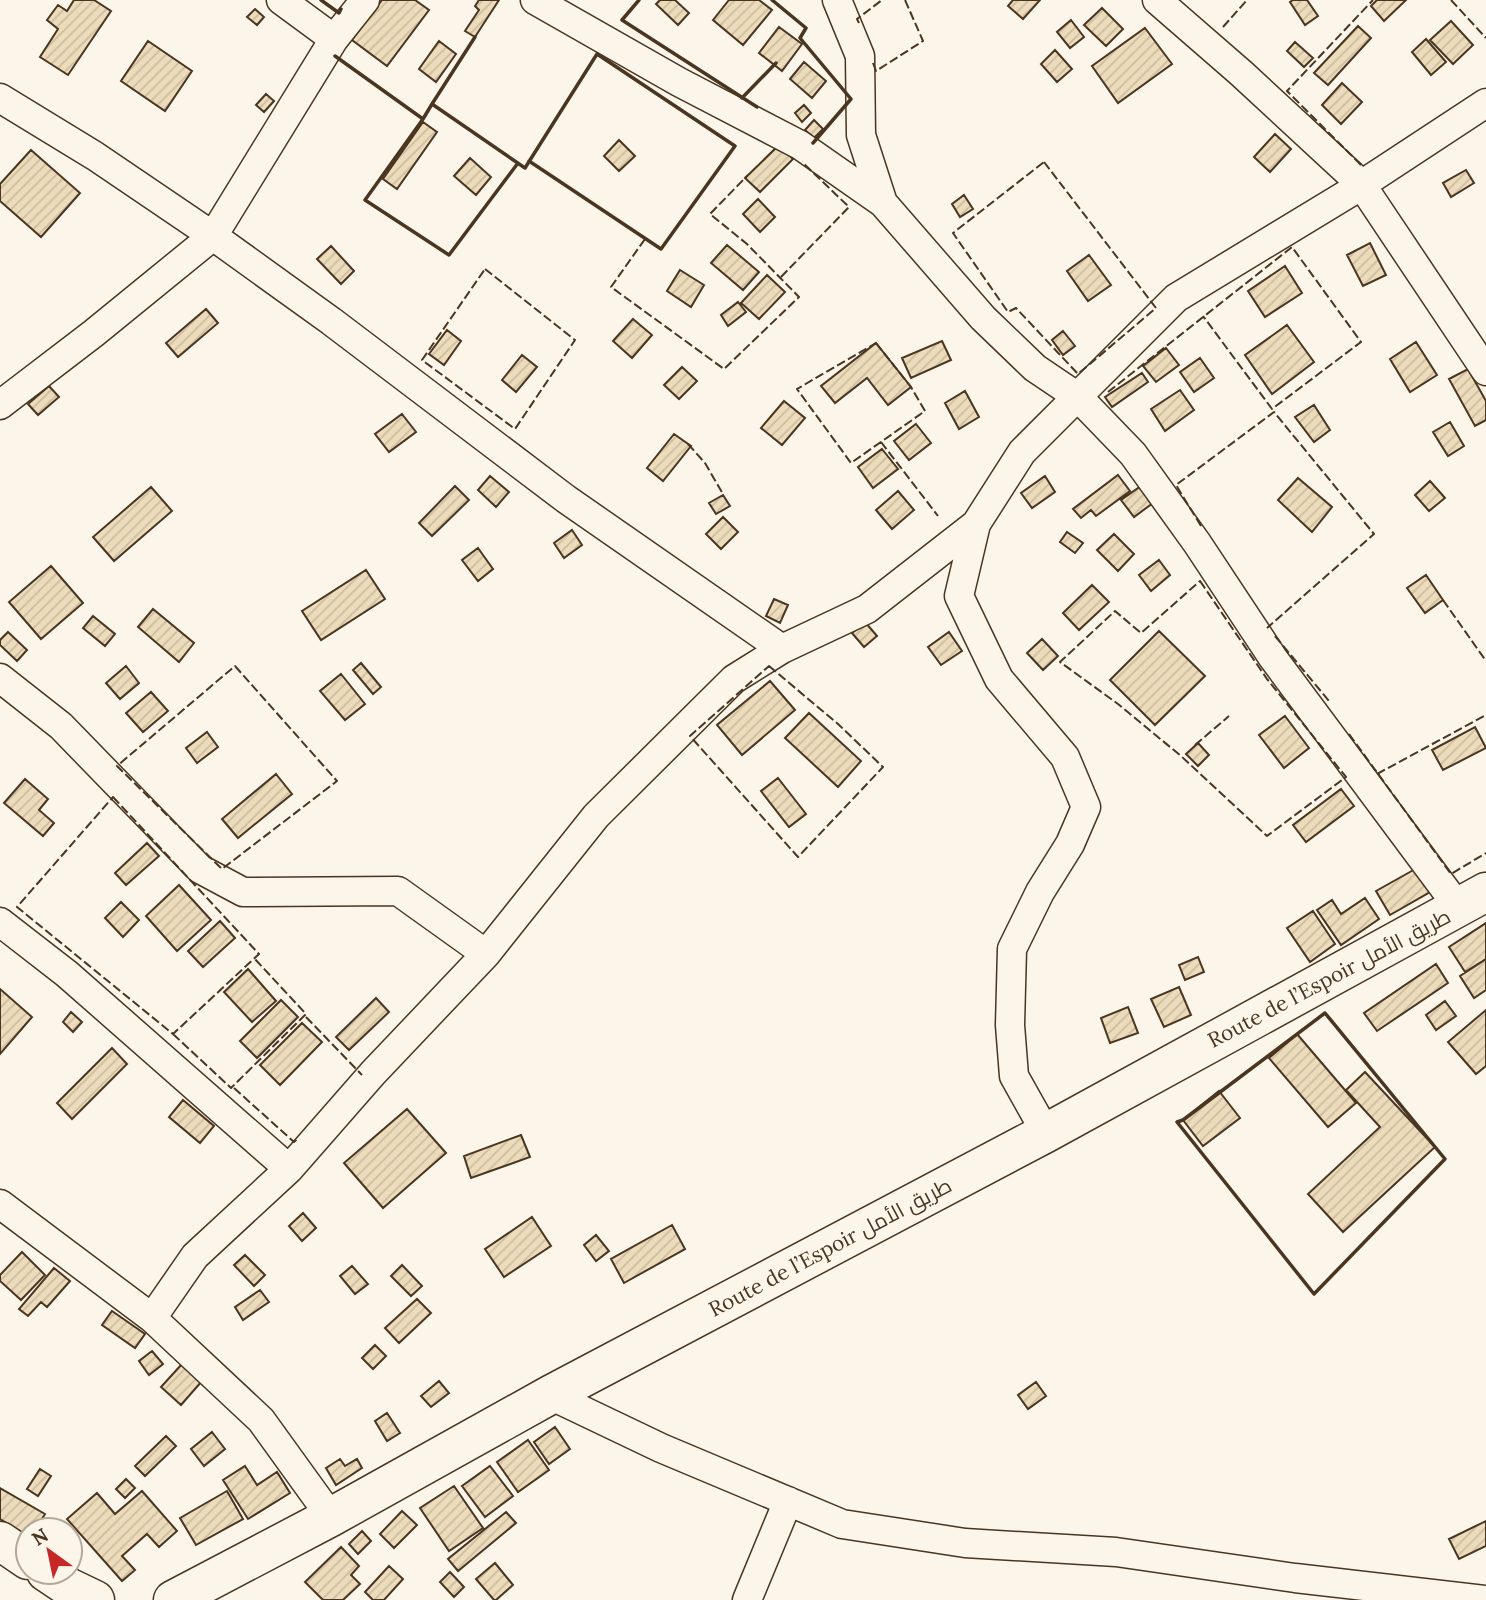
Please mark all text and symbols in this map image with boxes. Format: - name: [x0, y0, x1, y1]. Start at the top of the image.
- street label: Route de l’Espoir طريق الأمل: [1203, 902, 1455, 1054]
- street label: Route de l’Espoir طريق الأمل: [704, 1171, 956, 1323]
- north arrow: [14, 1516, 84, 1586]
- text: N: [27, 1523, 53, 1551]

